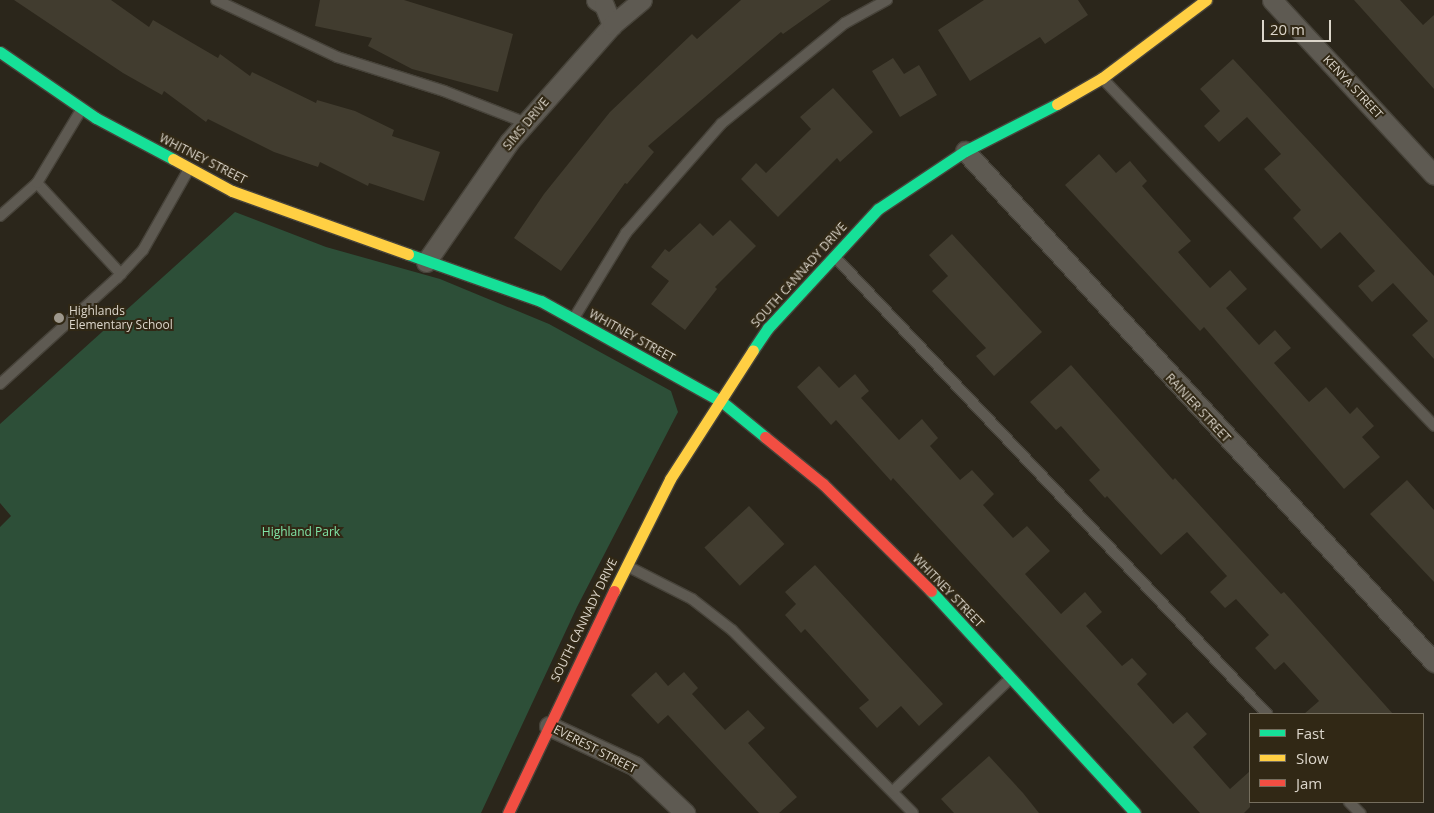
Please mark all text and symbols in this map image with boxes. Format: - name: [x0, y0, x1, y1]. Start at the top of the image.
- scale bar: [1264, 10, 1333, 42]
- text: 20 m: [1270, 19, 1305, 39]
- street label: KENYA STREET: [1320, 52, 1386, 122]
- street label: SIMS DRIVE: [500, 95, 552, 153]
- street label: WHITNEY STREET: [157, 131, 249, 187]
- street label: SOUTH CANNADY DRIVE: [748, 220, 850, 330]
- place label: Highlands Elementary School: [69, 304, 173, 332]
- street label: WHITNEY STREET: [587, 306, 677, 366]
- marker: Highlands Elementary School: [53, 312, 65, 324]
- street label: RAINIER STREET: [1163, 371, 1233, 445]
- park label: Highland Park: [262, 525, 340, 539]
- street label: WHITNEY STREET: [909, 551, 987, 631]
- street label: SOUTH CANNADY DRIVE: [548, 556, 620, 684]
- legend: [1249, 713, 1424, 803]
- street label: EVEREST STREET: [551, 722, 639, 776]
- text: Fast: [1296, 723, 1325, 743]
- text: Slow: [1296, 748, 1329, 768]
- text: Jam: [1296, 773, 1322, 793]

